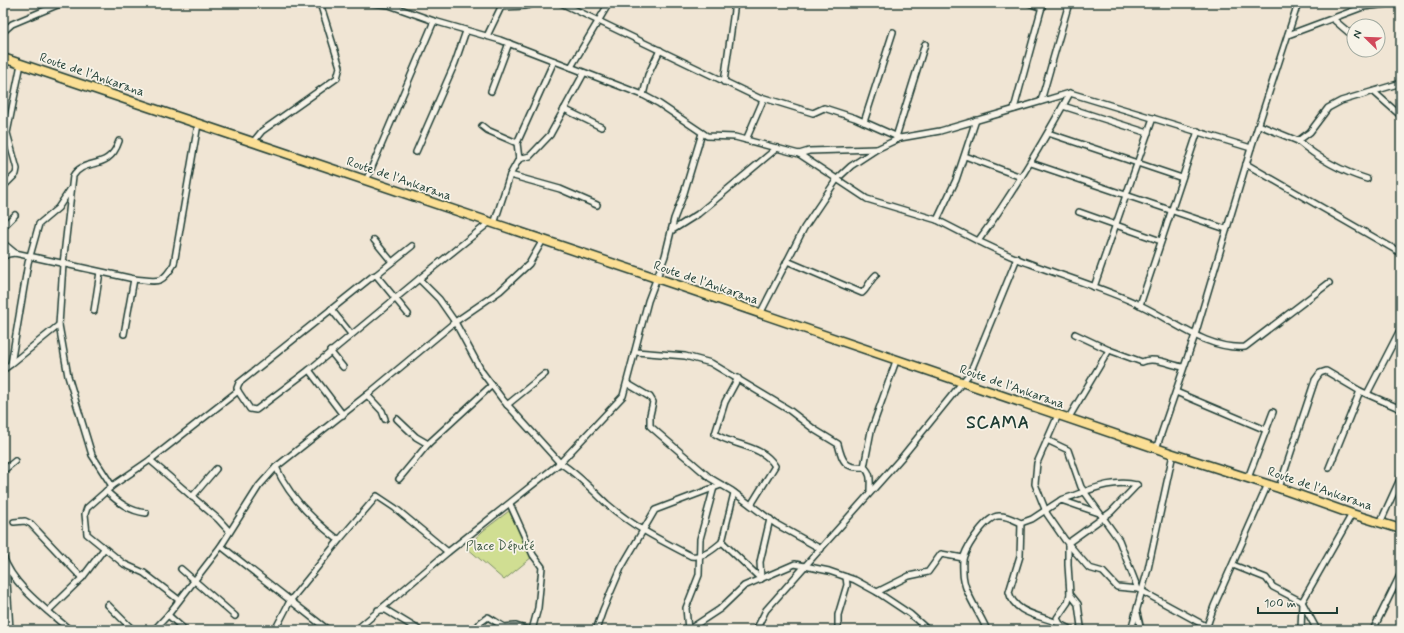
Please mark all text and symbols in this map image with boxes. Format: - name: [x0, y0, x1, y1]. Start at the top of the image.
- north arrow: [1346, 18, 1386, 58]
- text: N: [1350, 28, 1366, 41]
- street label: Route de l'Ankarana: [37, 49, 147, 101]
- street label: Route de l'Ankarana: [344, 153, 454, 205]
- street label: Route de l'Ankarana: [651, 257, 761, 309]
- street label: Route de l'Ankarana: [957, 361, 1067, 413]
- district label: SCAMA: [966, 412, 1030, 434]
- street label: Route de l'Ankarana: [1265, 463, 1375, 515]
- park label: Place Député: [466, 538, 534, 555]
- scale bar: [1258, 589, 1337, 615]
- text: 100 m: [1264, 596, 1296, 612]

